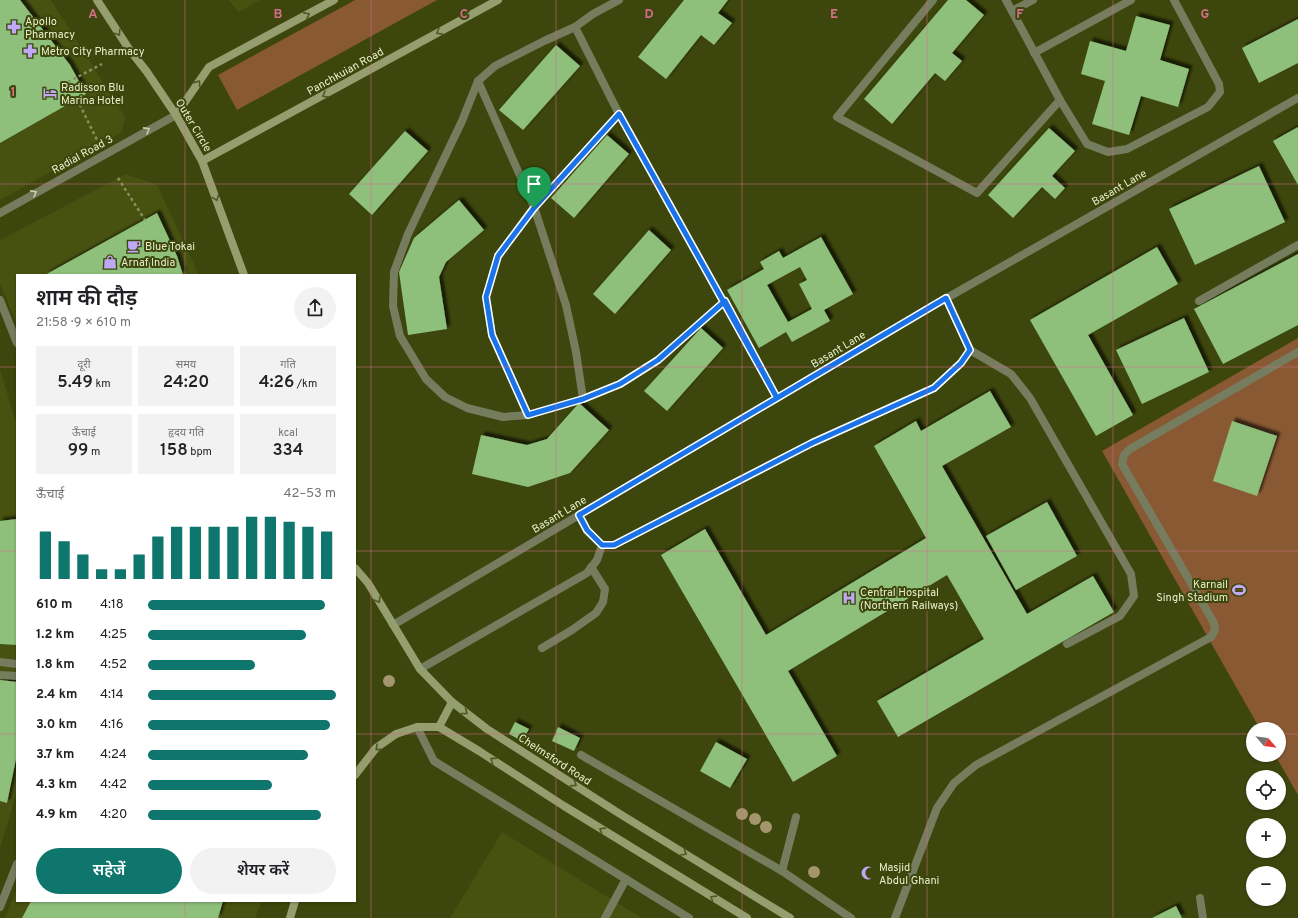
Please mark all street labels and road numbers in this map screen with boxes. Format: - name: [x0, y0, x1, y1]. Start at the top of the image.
- street label: Panchkuian Road: [305, 45, 386, 99]
- street label: Outer Circle: [172, 96, 214, 155]
- street label: Radial Road 3: [49, 132, 116, 177]
- street label: Basant Lane: [1089, 166, 1150, 209]
- street label: Basant Lane: [809, 328, 868, 372]
- street label: Basant Lane: [530, 493, 589, 537]
- street label: Chelmsford Road: [515, 731, 594, 789]

